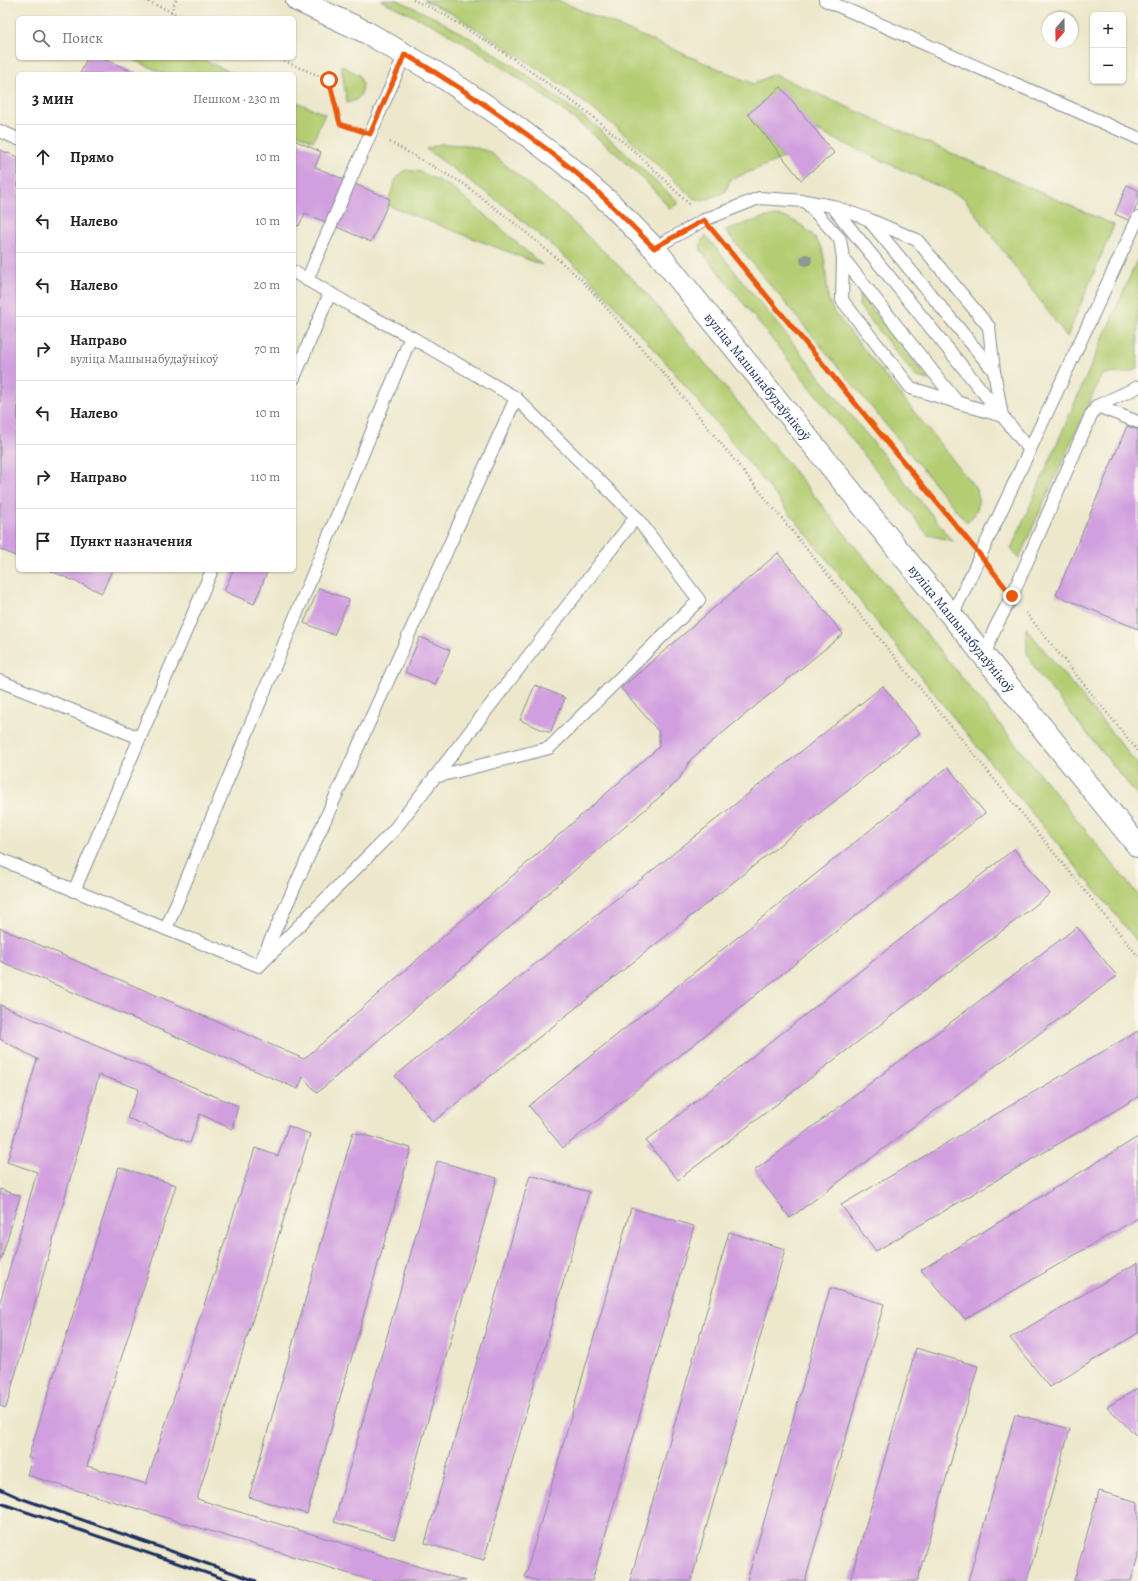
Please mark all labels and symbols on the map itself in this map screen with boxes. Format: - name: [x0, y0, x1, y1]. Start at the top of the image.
- north arrow: [1042, 12, 1078, 48]
- route start: [320, 71, 338, 89]
- street label: вуліца Машынабудаўнікоў: [700, 308, 816, 445]
- street label: вуліца Машынабудаўнікоў: [904, 560, 1020, 697]
- route end: [1003, 587, 1021, 605]

